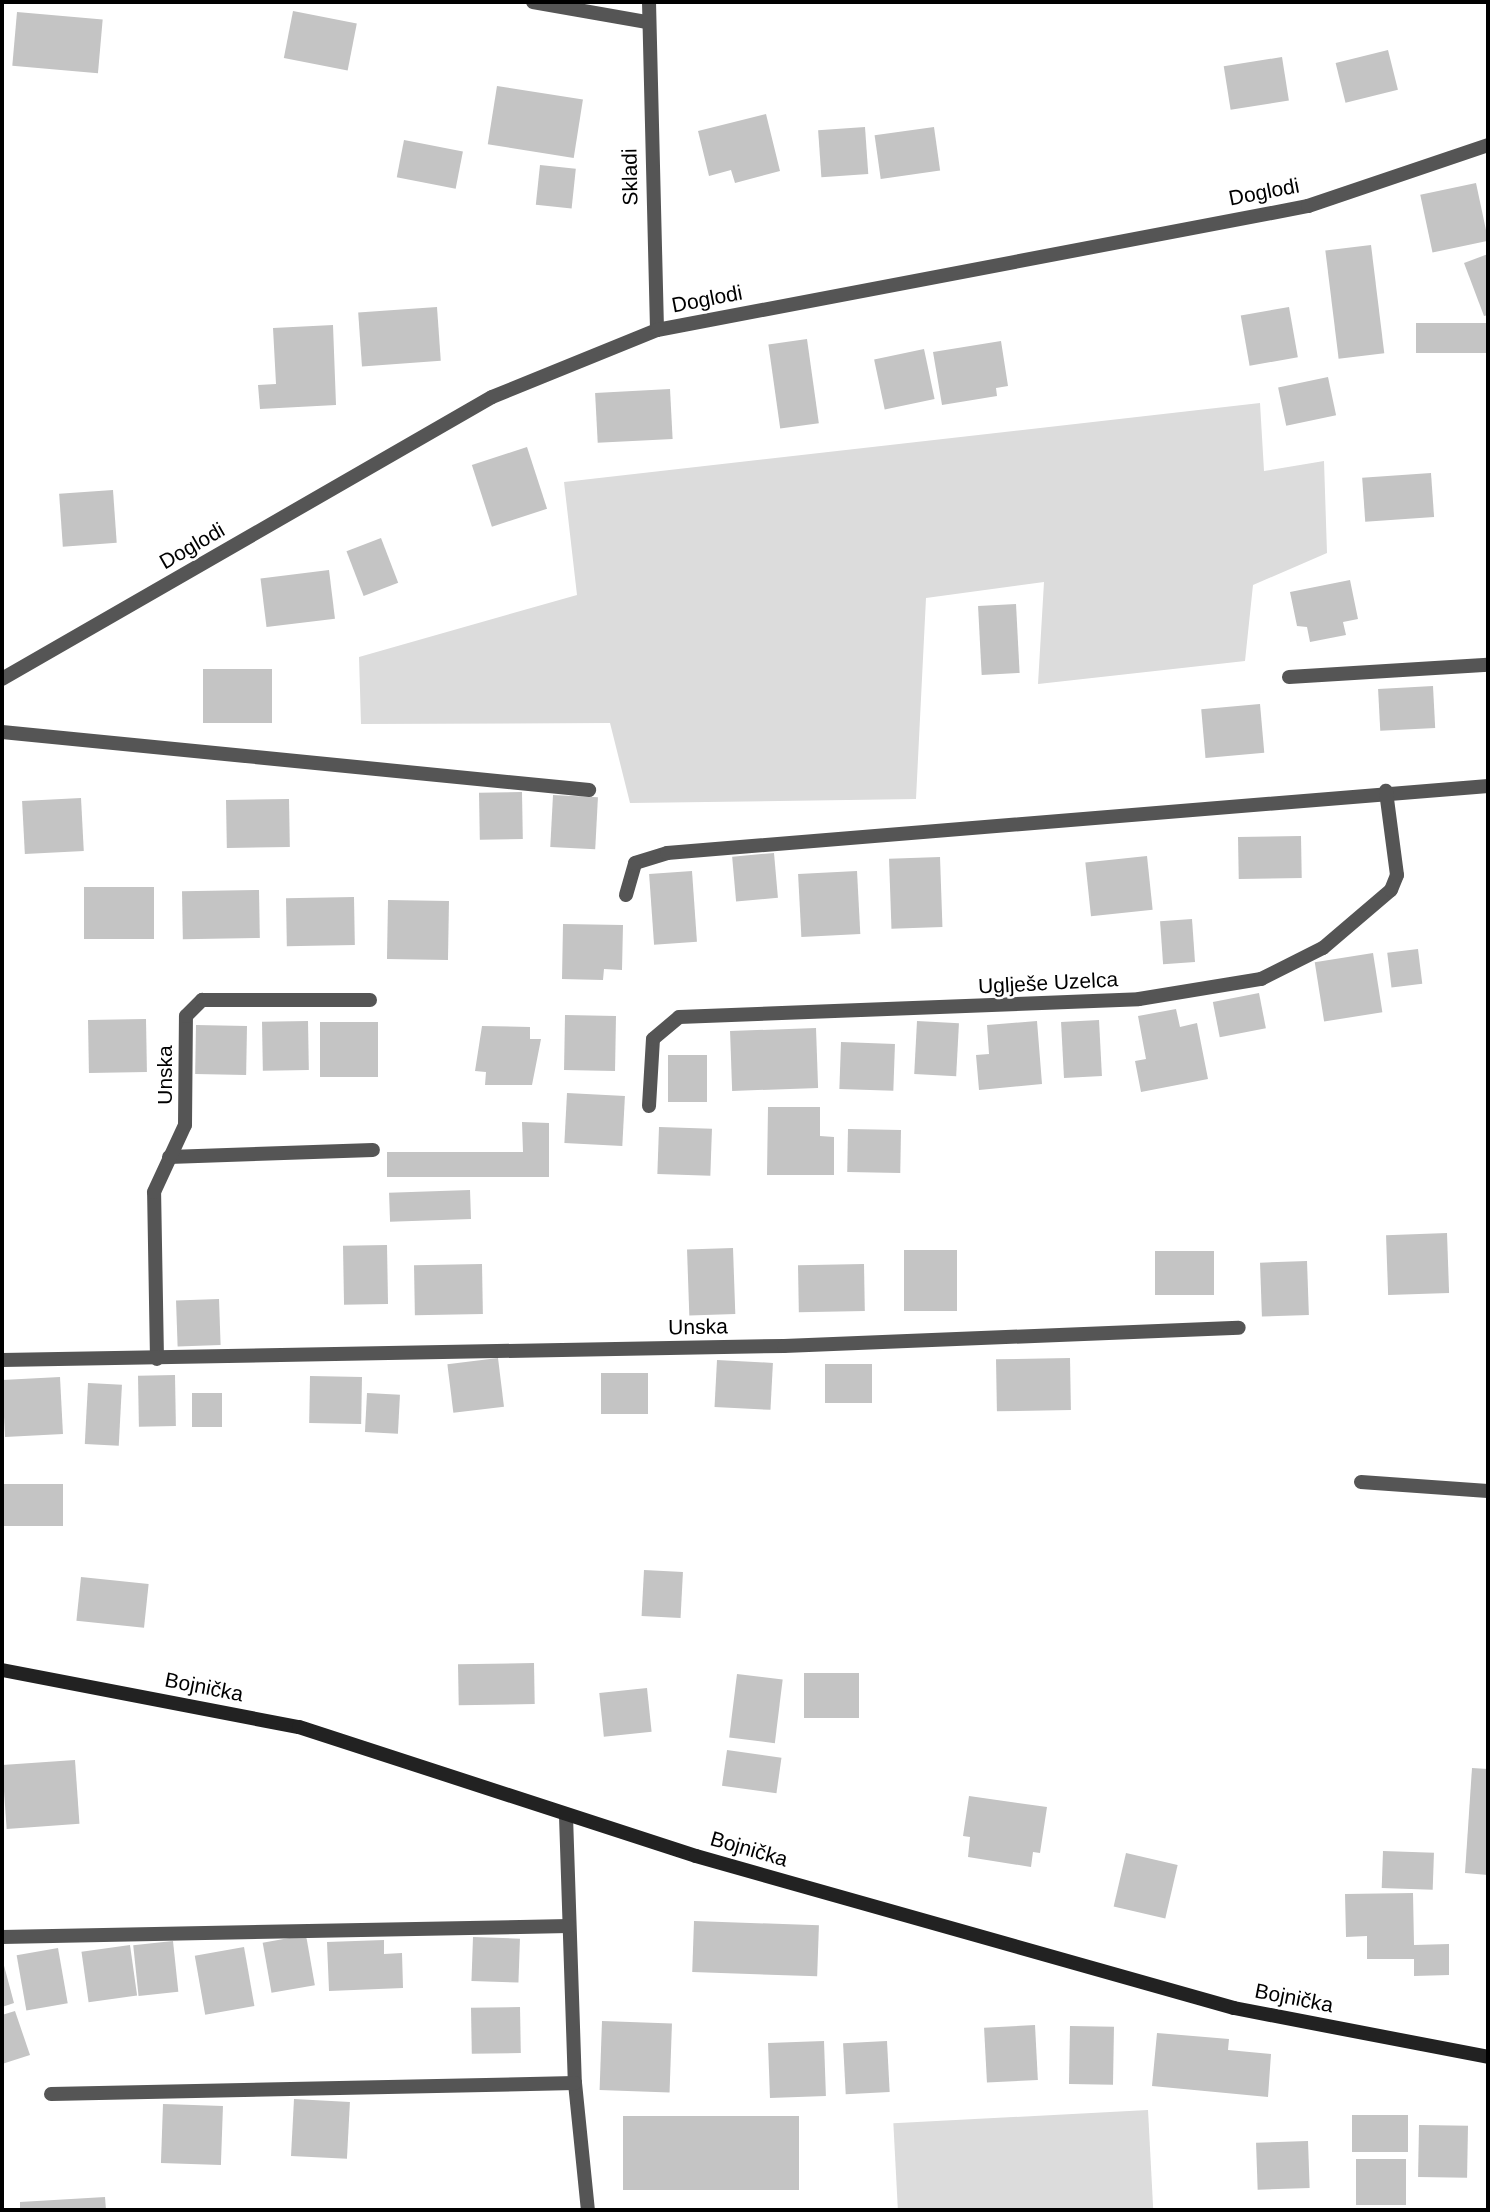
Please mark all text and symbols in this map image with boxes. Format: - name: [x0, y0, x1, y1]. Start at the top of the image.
- street label: Skladi: [617, 148, 643, 206]
- street label: Doglodi: [1227, 173, 1301, 211]
- street label: Doglodi: [670, 280, 744, 318]
- street label: Doglodi: [155, 517, 229, 575]
- street label: Uglješe Uzelca: [977, 967, 1119, 999]
- street label: Unska: [152, 1045, 178, 1105]
- street label: Unska: [668, 1314, 728, 1340]
- street label: Bojnička: [163, 1667, 245, 1707]
- street label: Bojnička: [707, 1826, 791, 1872]
- street label: Bojnička: [1253, 1978, 1335, 2018]

